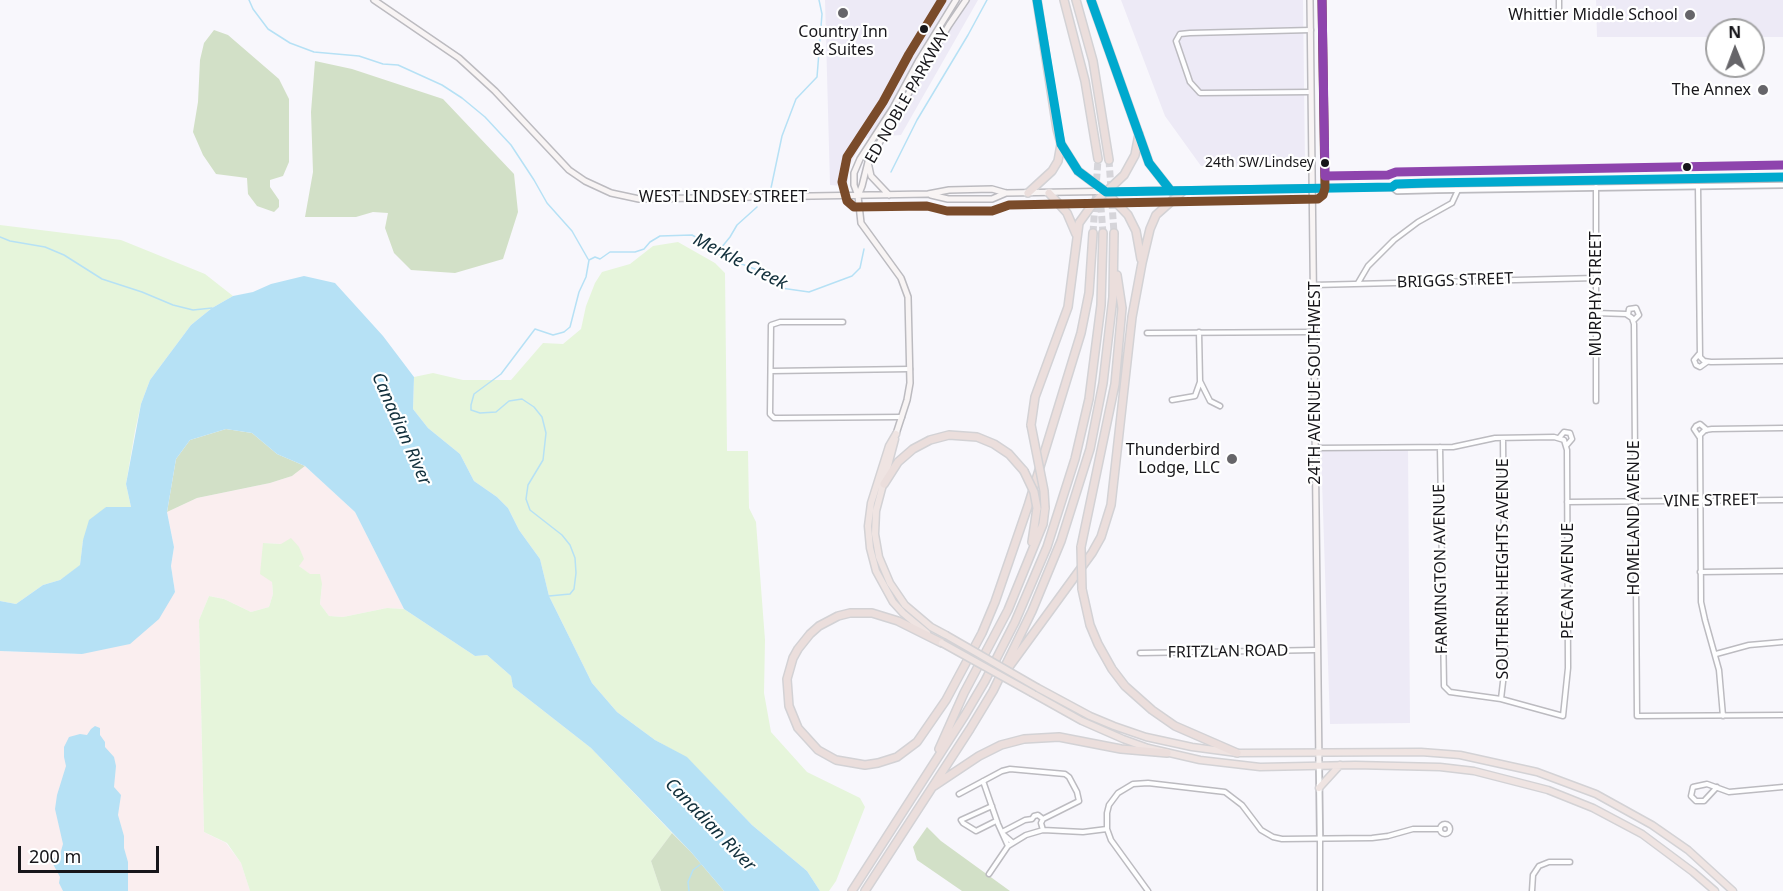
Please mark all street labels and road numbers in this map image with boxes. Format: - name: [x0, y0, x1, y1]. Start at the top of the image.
- street label: ED NOBLE PARKWAY: [861, 25, 955, 167]
- street label: WEST LINDSEY STREET: [639, 187, 807, 207]
- street label: MURPHY STREET: [1586, 231, 1606, 357]
- street label: BRIGGS STREET: [1397, 269, 1513, 293]
- street label: 24TH AVENUE SOUTHWEST: [1305, 281, 1325, 485]
- street label: HOMELAND AVENUE: [1624, 440, 1644, 596]
- street label: SOUTHERN HEIGHTS AVENUE: [1493, 458, 1513, 680]
- street label: FARMINGTON AVENUE: [1430, 484, 1452, 654]
- street label: VINE STREET: [1664, 491, 1758, 511]
- street label: PECAN AVENUE: [1558, 523, 1578, 639]
- street label: FRITZLAN ROAD: [1167, 641, 1289, 663]

